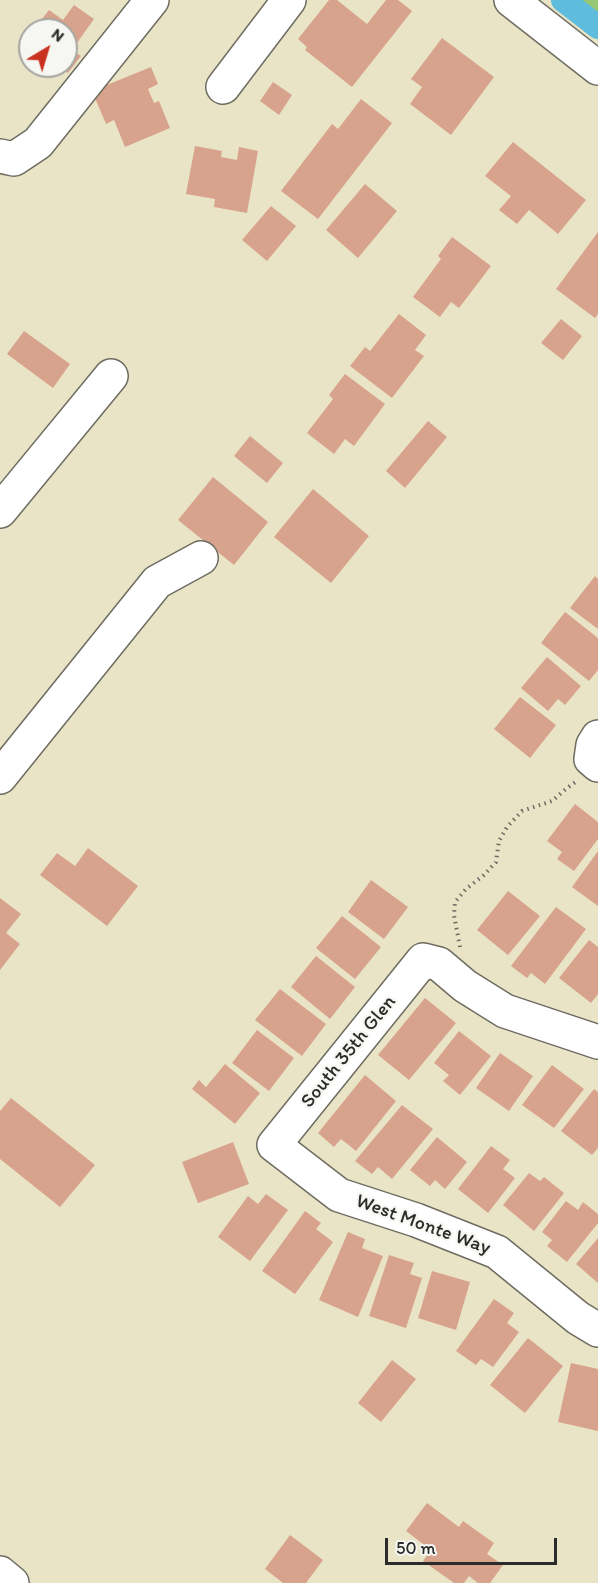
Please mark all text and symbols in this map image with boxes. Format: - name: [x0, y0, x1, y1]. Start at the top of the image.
- north arrow: [18, 18, 78, 78]
- text: N: [48, 24, 68, 46]
- street label: South 35th Glen: [296, 991, 402, 1113]
- street label: West Monte Way: [352, 1190, 494, 1260]
- scale bar: [388, 1526, 560, 1564]
- text: 50 m: [396, 1537, 436, 1559]

